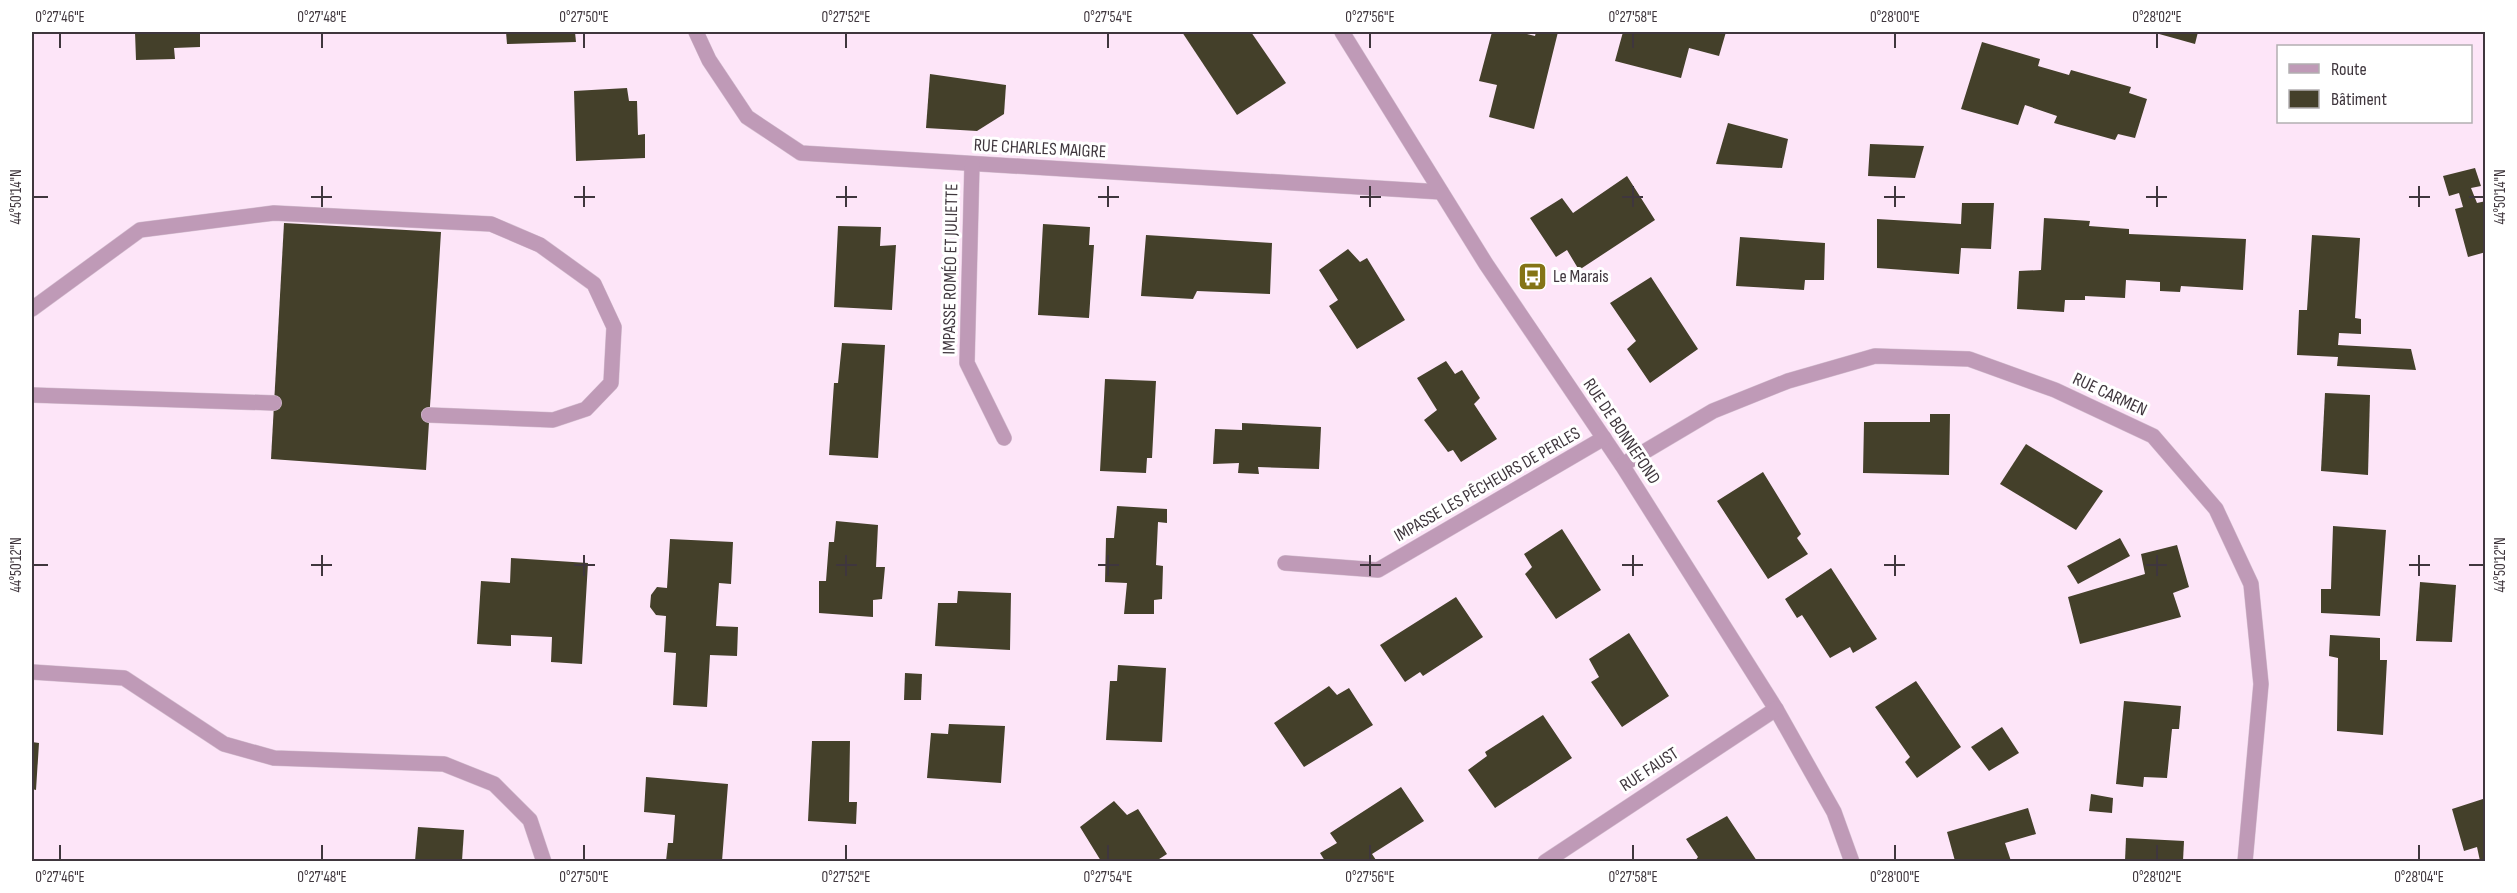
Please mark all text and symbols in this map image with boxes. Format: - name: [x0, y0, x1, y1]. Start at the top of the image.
- text: 0°27'46"E: [35, 8, 85, 27]
- text: 0°27'48"E: [297, 8, 347, 27]
- text: 0°27'50"E: [559, 8, 609, 27]
- text: 0°27'52"E: [822, 8, 870, 27]
- text: 0°27'54"E: [1083, 8, 1133, 27]
- text: 0°27'56"E: [1345, 8, 1395, 27]
- text: 0°27'58"E: [1608, 8, 1658, 27]
- text: 0°28'00"E: [1870, 8, 1920, 27]
- text: 0°28'02"E: [2132, 8, 2182, 27]
- legend: [2277, 45, 2472, 123]
- text: Route: [2331, 59, 2367, 80]
- text: Bâtiment: [2331, 89, 2387, 110]
- street label: RUE CHARLES MAIGRE: [973, 135, 1107, 162]
- text: 44°50'14"N: [7, 169, 26, 225]
- text: 44°50'14"N: [2491, 169, 2510, 225]
- street label: IMPASSE ROMÉO ET JULIETTE: [939, 183, 962, 355]
- bus stop icon: Le Marais: [1516, 260, 1548, 292]
- place label: Le Marais: [1553, 266, 1609, 287]
- street label: RUE CARMEN: [2069, 368, 2150, 421]
- street label: RUE DE BONNEFOND: [1578, 374, 1665, 488]
- street label: IMPASSE LES PÊCHEURS DE PERLES: [1390, 422, 1584, 546]
- text: 44°50'12"N: [7, 537, 26, 593]
- text: 44°50'12"N: [2491, 537, 2510, 593]
- street label: RUE FAUST: [1616, 743, 1682, 796]
- text: 0°27'46"E: [35, 868, 85, 887]
- text: 0°27'48"E: [297, 868, 347, 887]
- text: 0°27'50"E: [559, 868, 609, 887]
- text: 0°27'52"E: [822, 868, 870, 887]
- text: 0°27'54"E: [1083, 868, 1133, 887]
- text: 0°27'56"E: [1345, 868, 1395, 887]
- text: 0°27'58"E: [1608, 868, 1658, 887]
- text: 0°28'00"E: [1870, 868, 1920, 887]
- text: 0°28'02"E: [2132, 868, 2182, 887]
- text: 0°28'04"E: [2394, 868, 2444, 887]

